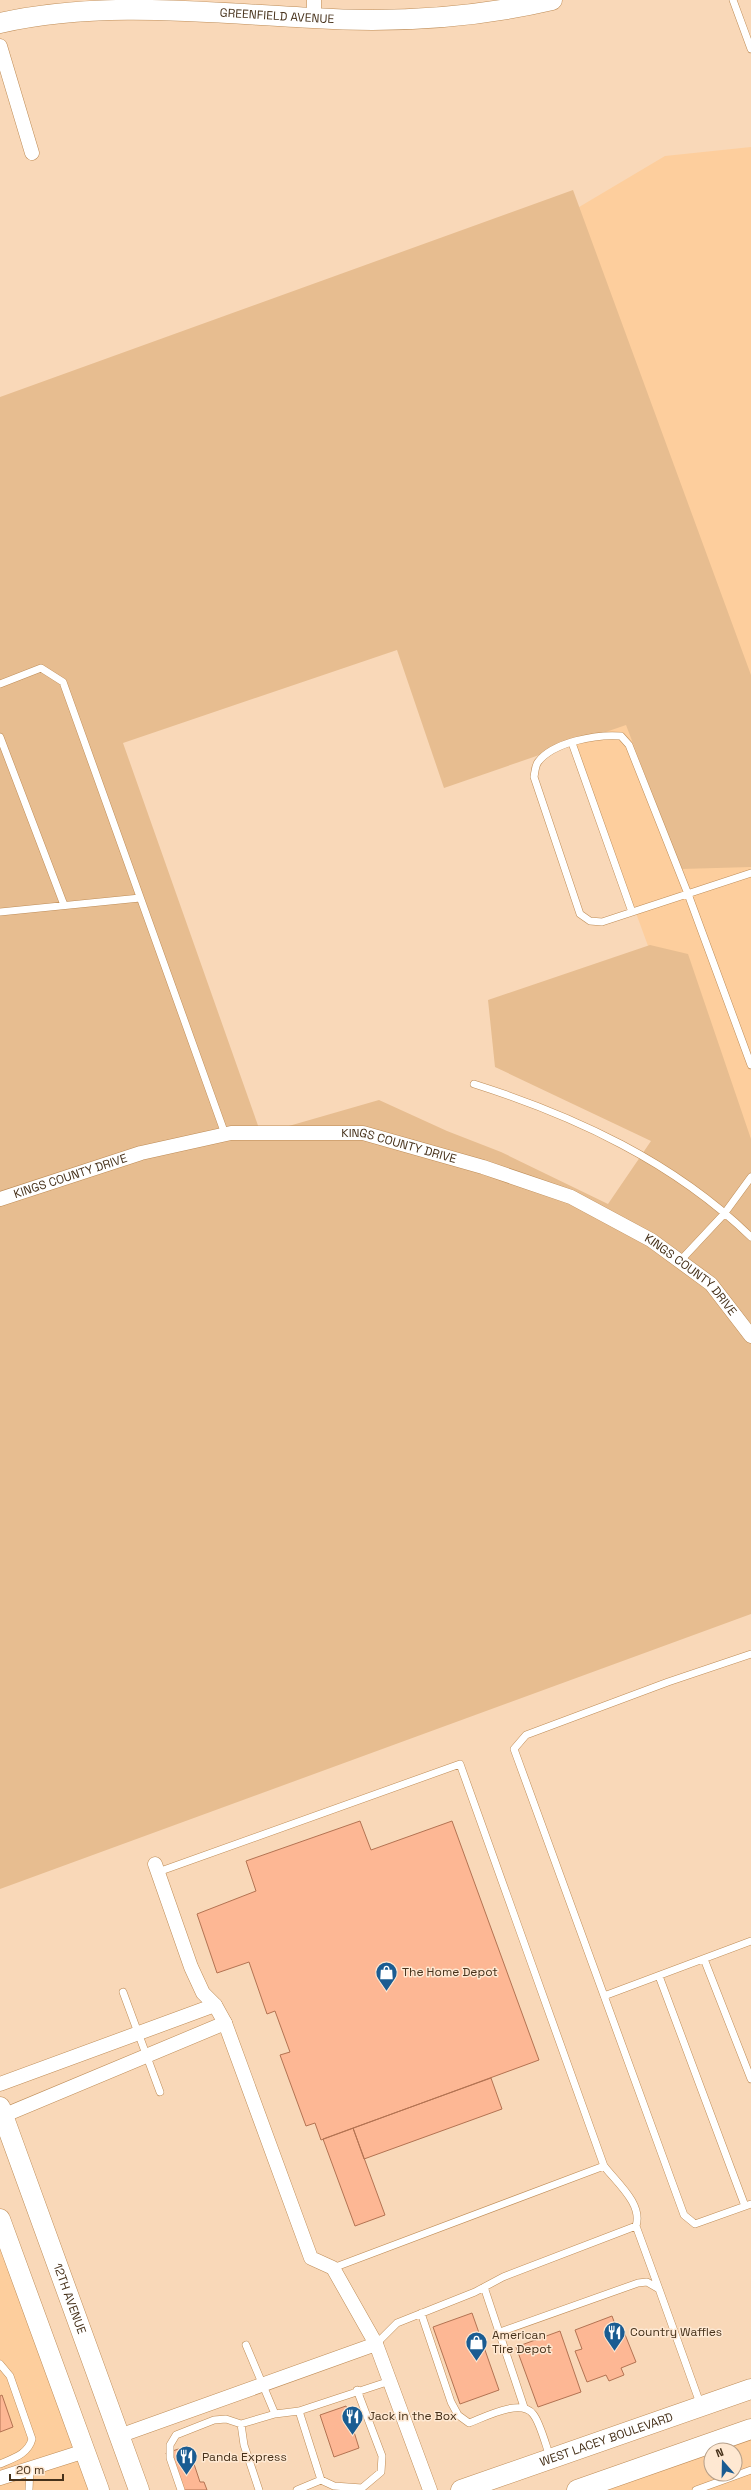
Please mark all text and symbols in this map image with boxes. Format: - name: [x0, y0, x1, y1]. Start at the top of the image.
- street label: GREENFIELD AVENUE: [219, 5, 335, 27]
- street label: KINGS COUNTY DRIVE: [341, 1124, 458, 1167]
- street label: KINGS COUNTY DRIVE: [12, 1150, 129, 1202]
- street label: KINGS COUNTY DRIVE: [642, 1230, 740, 1319]
- shop icon: The Home Depot: [374, 1959, 400, 1992]
- place label: The Home Depot: [402, 1964, 498, 1980]
- street label: 12TH AVENUE: [49, 2261, 90, 2337]
- restaurant icon: Country Waffles: [602, 2319, 628, 2352]
- place label: Country Waffles: [630, 2324, 722, 2340]
- place label: American Tire Depot: [492, 2327, 552, 2357]
- shop icon: American Tire Depot: [464, 2329, 490, 2362]
- restaurant icon: Jack in the Box: [340, 2403, 366, 2436]
- place label: Jack in the Box: [368, 2408, 457, 2424]
- street label: WEST LACEY BOULEVARD: [538, 2409, 675, 2470]
- north arrow: [703, 2442, 743, 2482]
- restaurant icon: Panda Express: [174, 2444, 200, 2477]
- text: N: [714, 2445, 725, 2460]
- place label: Panda Express: [202, 2449, 287, 2465]
- scale bar: [10, 2456, 63, 2482]
- text: 20 m: [16, 2462, 44, 2478]

